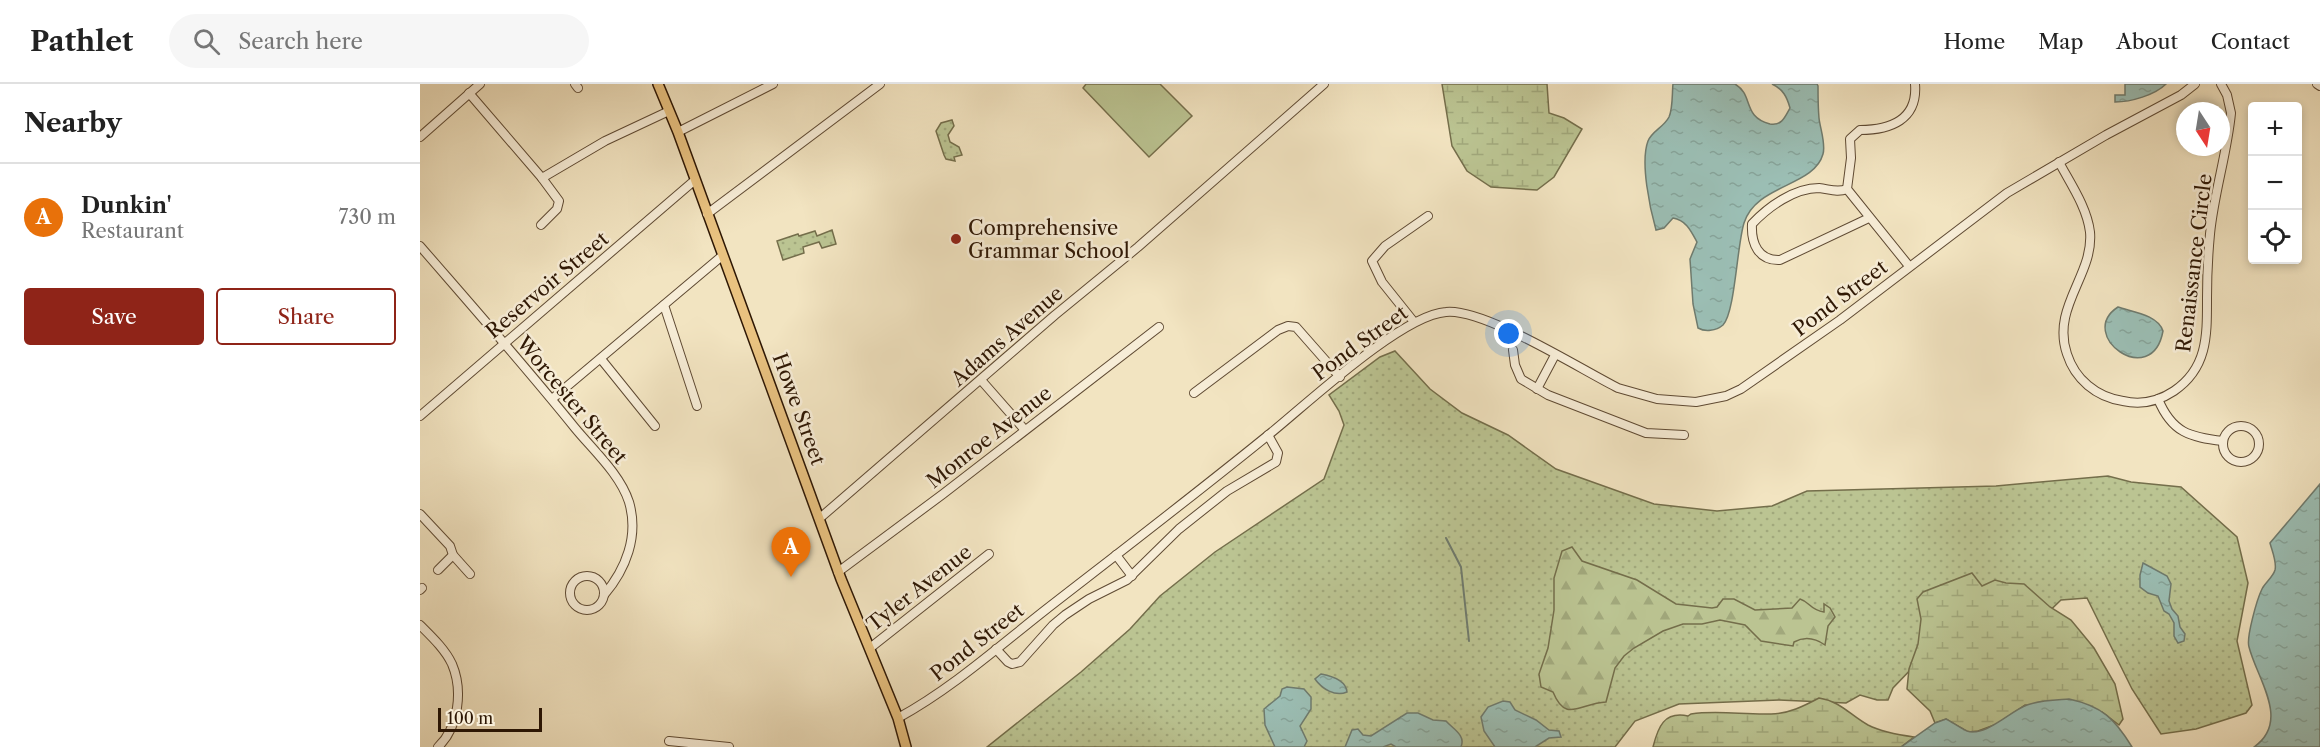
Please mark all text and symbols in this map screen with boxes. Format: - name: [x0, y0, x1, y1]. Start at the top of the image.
- search box: [169, 14, 589, 68]
- text: Pathlet: [30, 24, 133, 58]
- icon: search: [190, 25, 223, 58]
- text: Search here: [238, 28, 363, 55]
- text: Home: [1944, 29, 2005, 54]
- text: Map: [2038, 29, 2083, 54]
- text: About: [2116, 29, 2178, 54]
- text: Contact: [2211, 29, 2290, 54]
- north arrow: [2176, 102, 2230, 156]
- map controls: [2248, 102, 2302, 264]
- button: +: [2248, 102, 2302, 156]
- text: Nearby: [24, 107, 122, 139]
- button: −: [2248, 156, 2302, 210]
- street label: Renaissance Circle: [2171, 172, 2217, 354]
- text: Dunkin': [81, 192, 172, 219]
- text: A: [36, 205, 51, 229]
- text: 730 m: [339, 205, 396, 229]
- button: locate: [2248, 210, 2302, 264]
- place label: Comprehensive Grammar School: [968, 216, 1130, 263]
- text: Restaurant: [81, 219, 184, 243]
- street label: Reservoir Street: [481, 227, 613, 343]
- marker: Comprehensive Grammar School: [949, 232, 963, 246]
- street label: Pond Street: [1788, 255, 1892, 341]
- street label: Adams Avenue: [945, 281, 1068, 392]
- button: Save: [24, 288, 204, 345]
- button: Share: [216, 288, 396, 345]
- street label: Pond Street: [1308, 300, 1412, 386]
- your location: [1494, 319, 1523, 348]
- street label: Worcester Street: [511, 331, 632, 469]
- street label: Howe Street: [768, 350, 830, 468]
- street label: Monroe Avenue: [922, 381, 1056, 493]
- pin: A: [772, 528, 811, 577]
- street label: Tyler Avenue: [862, 540, 976, 636]
- street label: Pond Street: [926, 598, 1028, 686]
- scale bar: [438, 705, 542, 732]
- text: 100 m: [447, 708, 493, 728]

